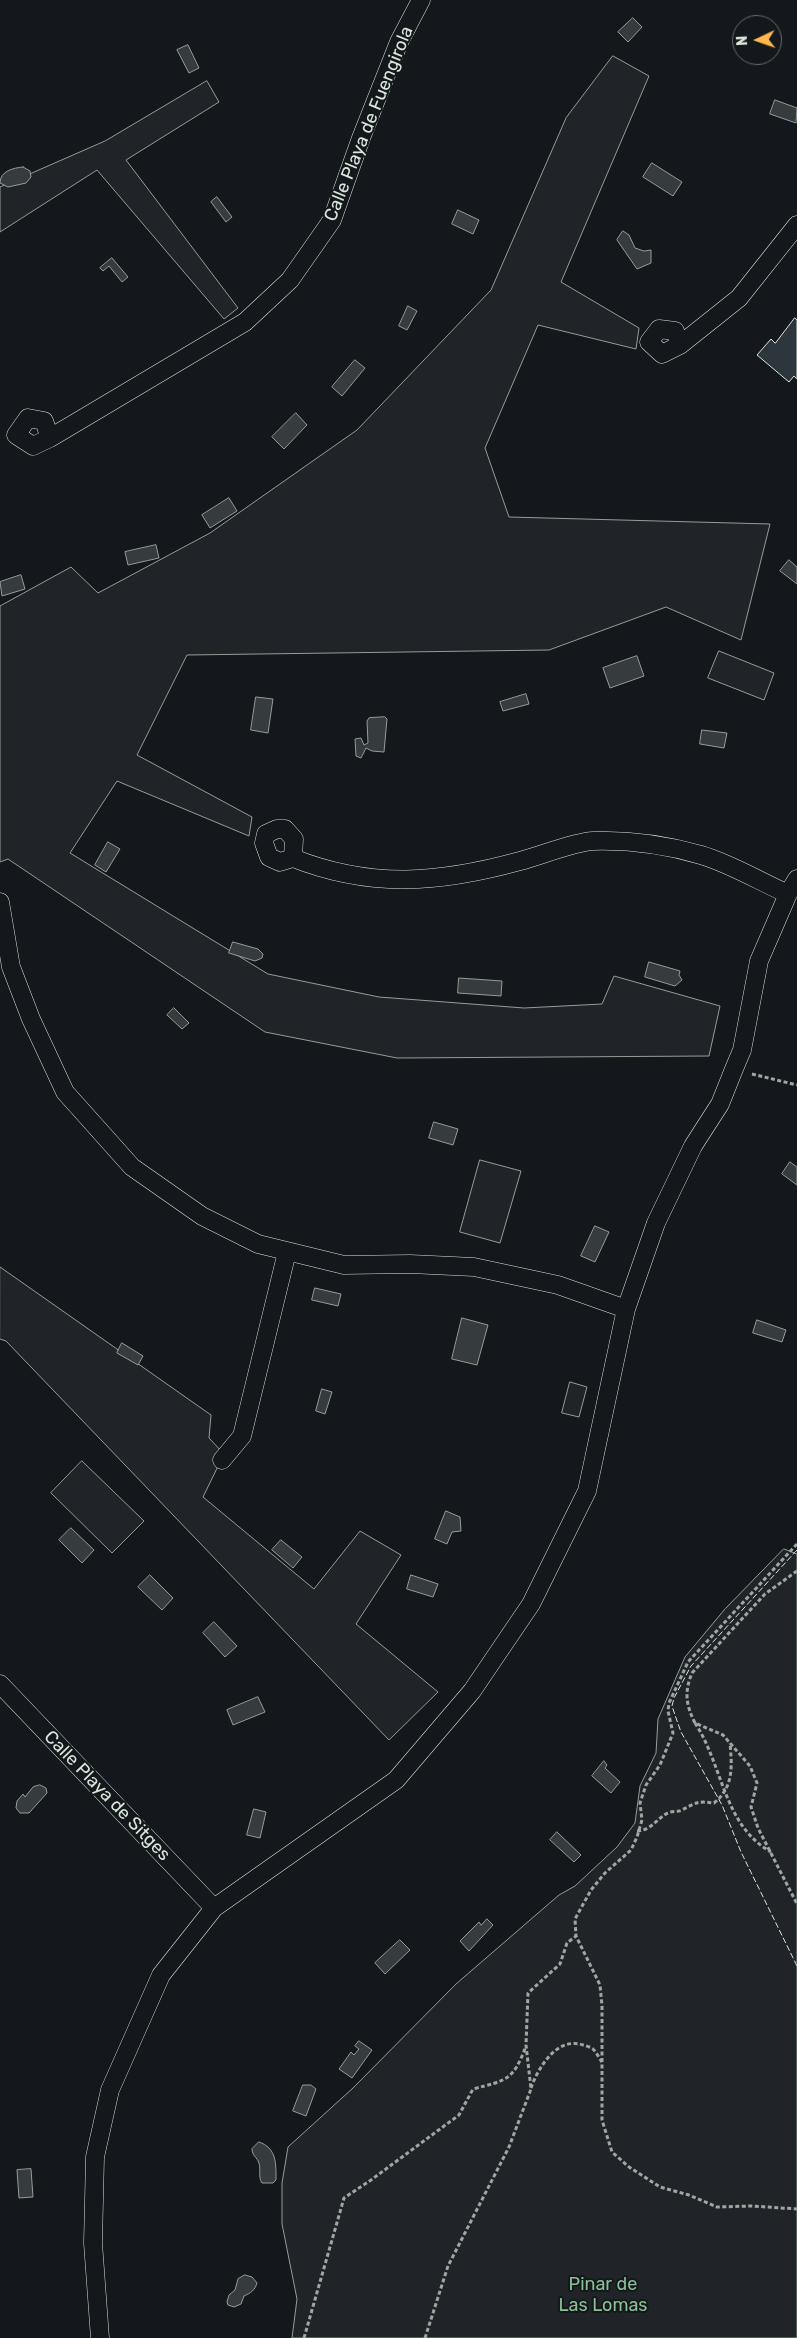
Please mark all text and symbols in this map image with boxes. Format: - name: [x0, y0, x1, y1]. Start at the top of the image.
- north arrow: [732, 15, 782, 65]
- street label: Calle Playa de Fuengirola: [320, 23, 418, 225]
- text: N: [734, 35, 751, 46]
- street label: Calle Playa de Sitges: [39, 1726, 175, 1866]
- park label: Pinar de Las Lomas: [558, 2274, 648, 2316]

